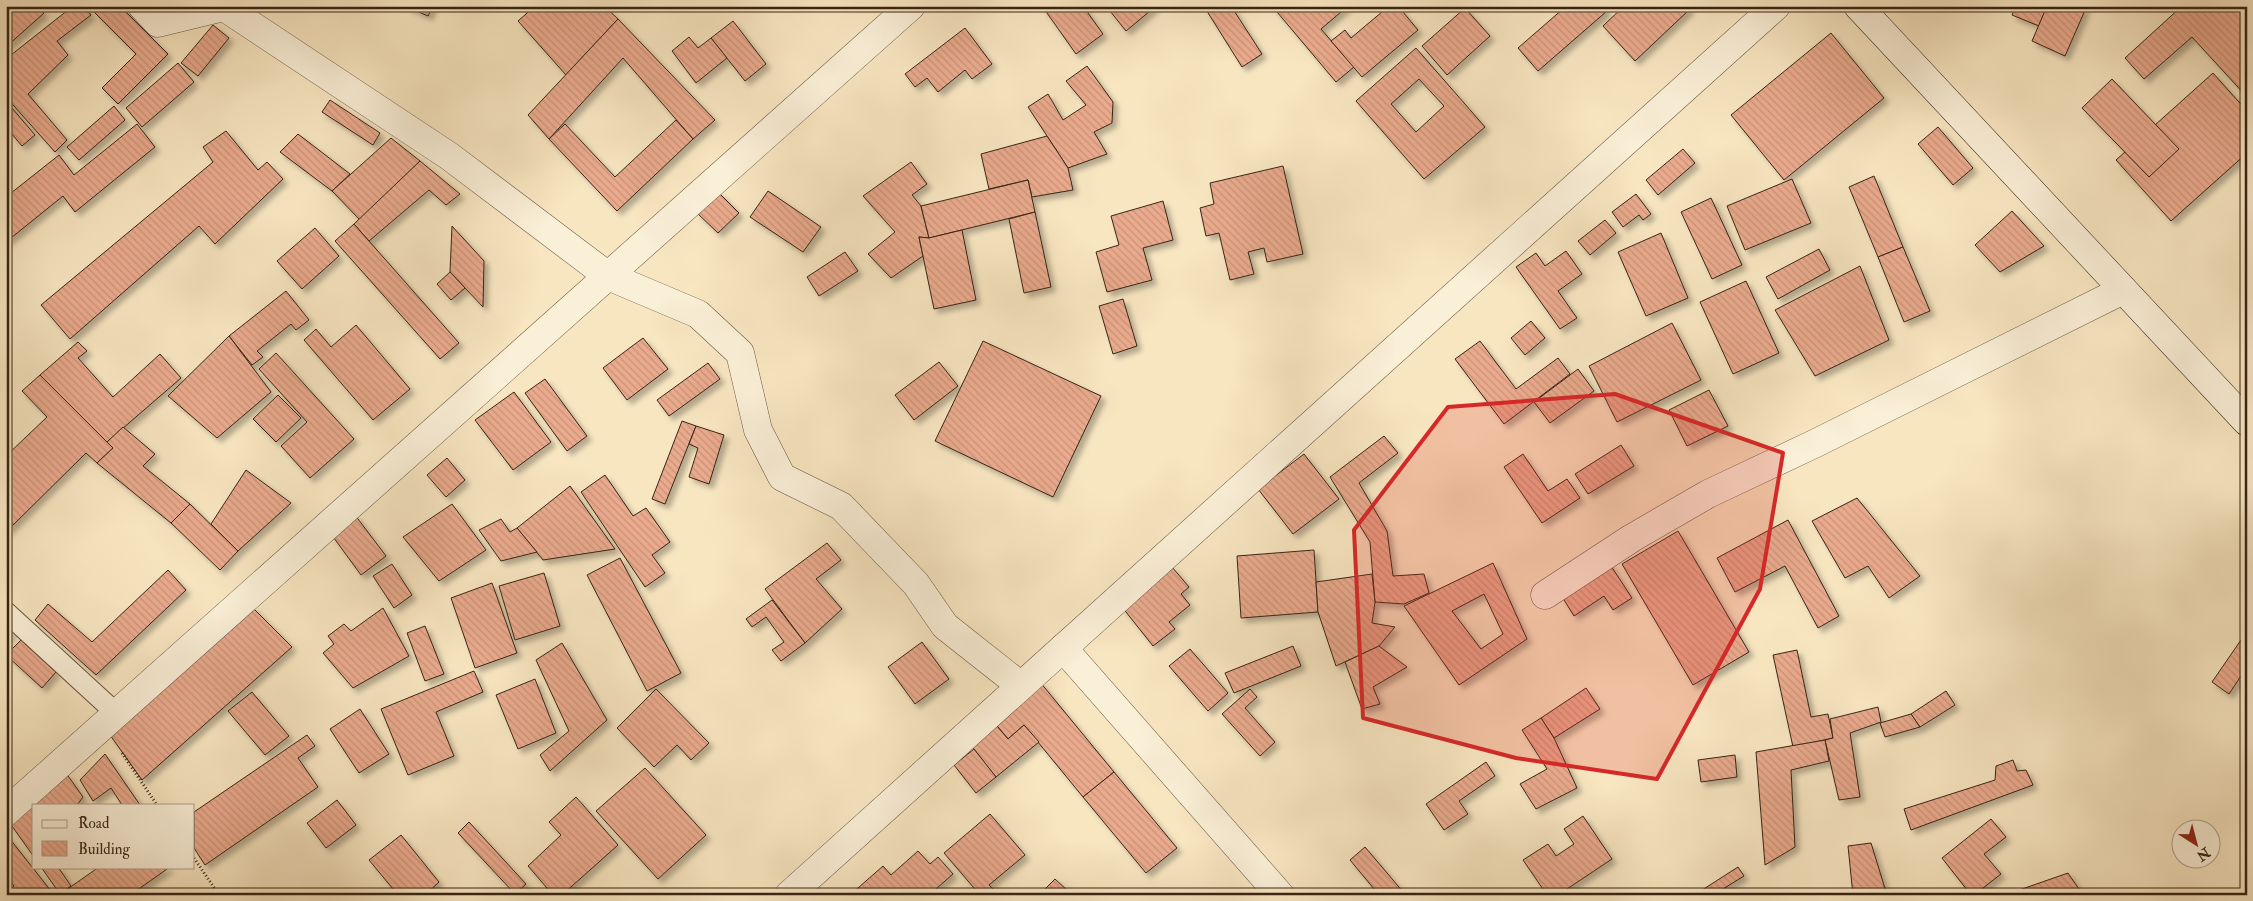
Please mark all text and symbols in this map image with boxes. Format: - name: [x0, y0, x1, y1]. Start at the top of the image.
- legend: [32, 804, 195, 868]
- text: Road: [78, 814, 110, 833]
- north arrow: [2170, 818, 2220, 868]
- text: Building: [78, 840, 130, 859]
- text: N: [2193, 843, 2214, 865]

